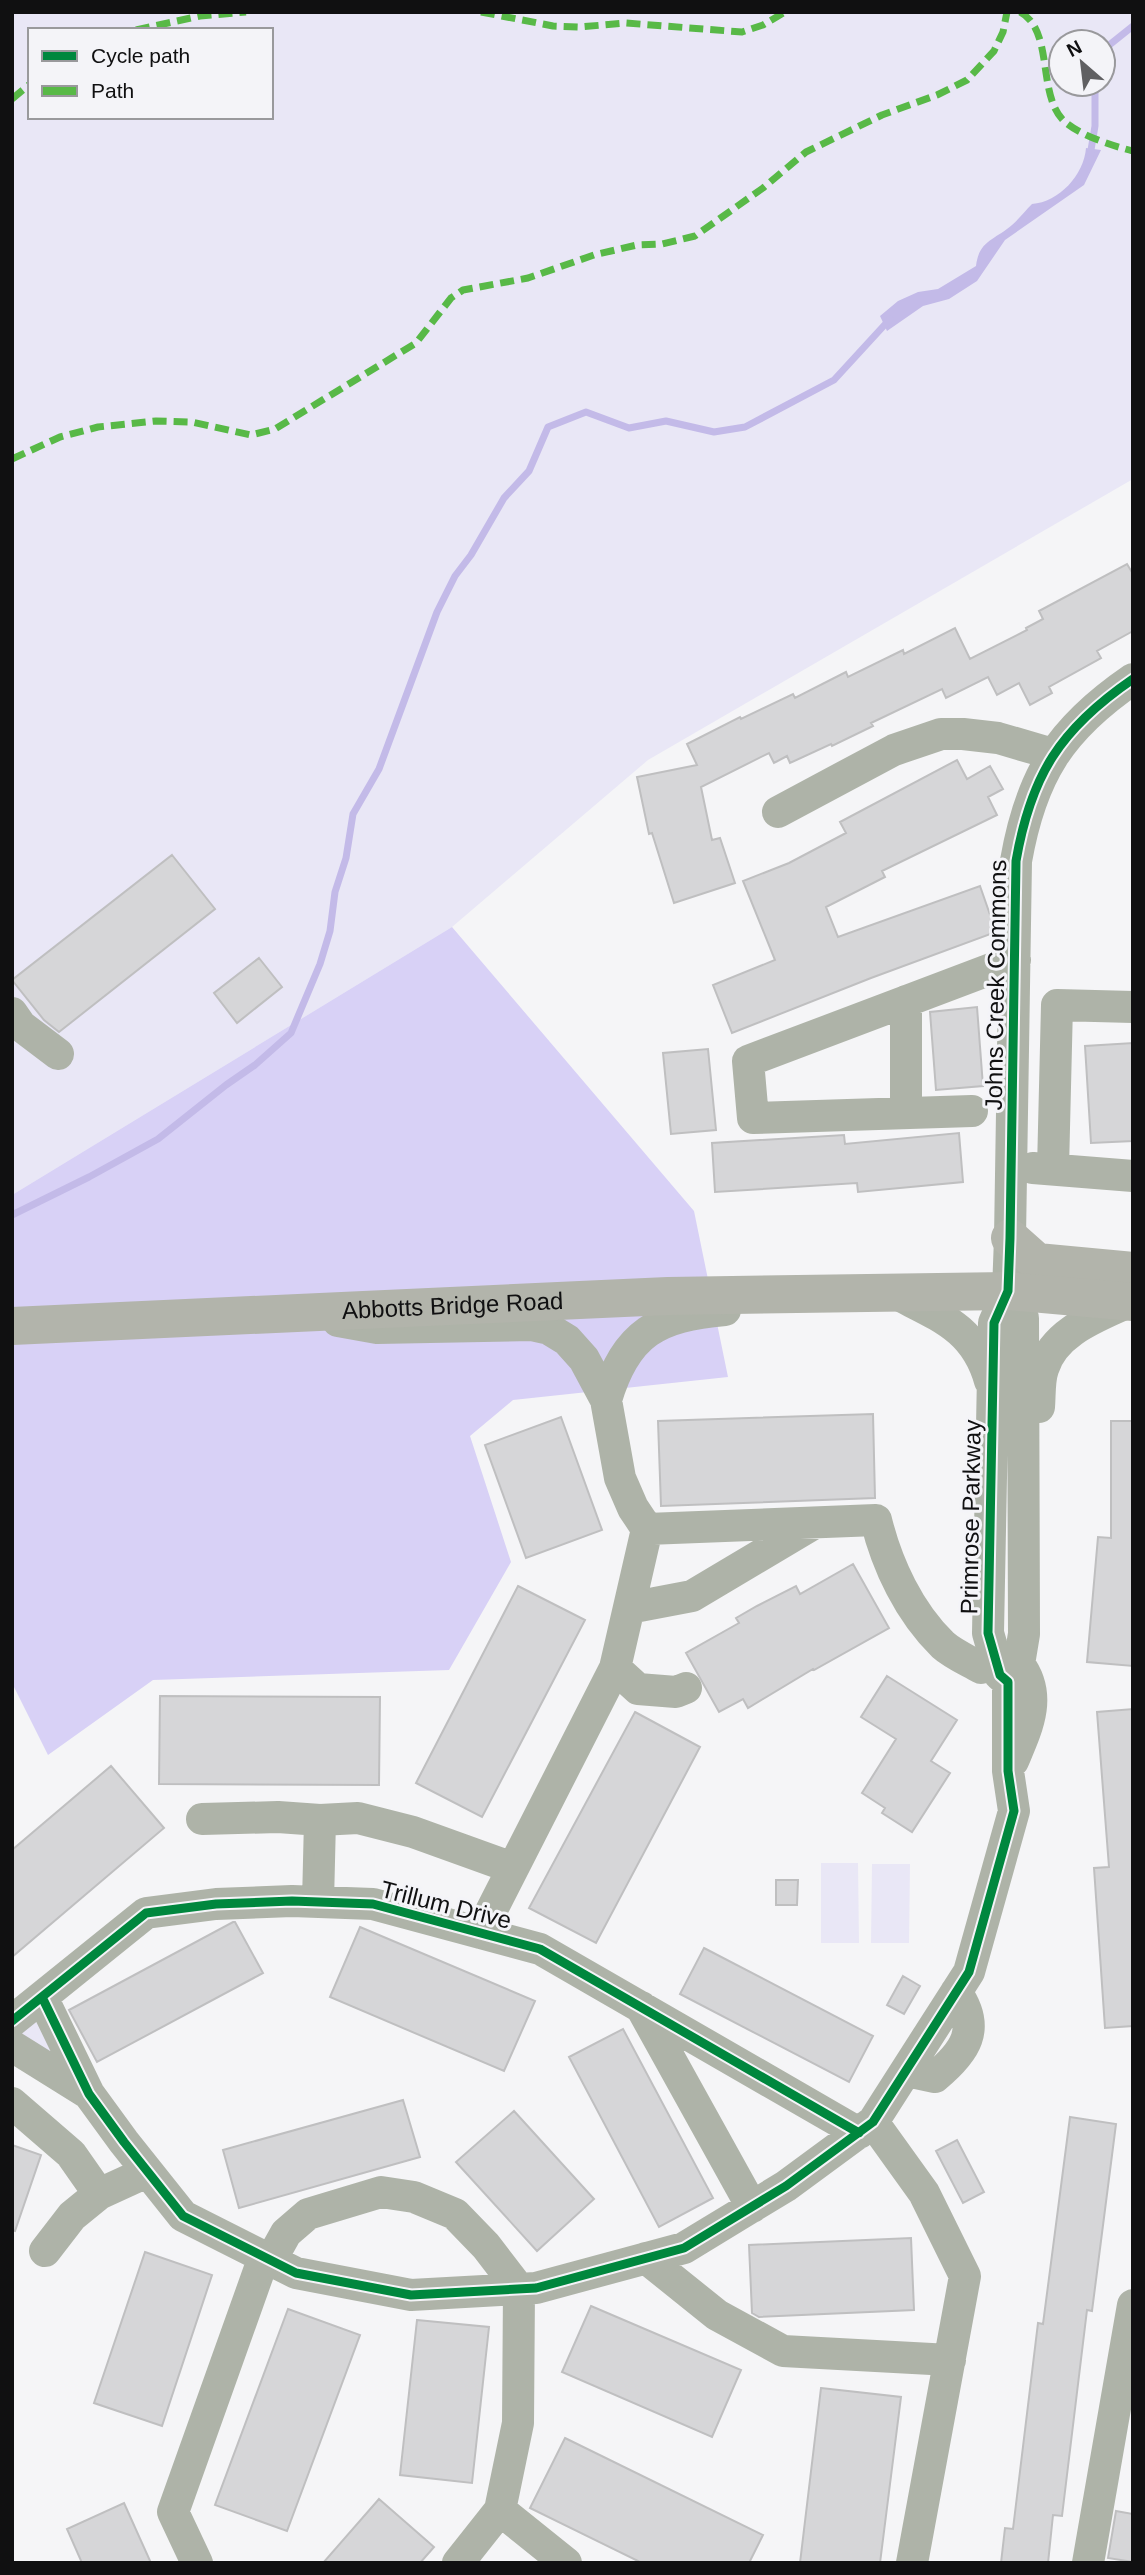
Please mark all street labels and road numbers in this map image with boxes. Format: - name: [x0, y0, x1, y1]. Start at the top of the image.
- street label: Johns Creek Commons: [980, 859, 1011, 1111]
- street label: Abbotts Bridge Road: [341, 1287, 564, 1324]
- street label: Primrose Parkway: [955, 1419, 986, 1615]
- street label: Trillum Drive: [378, 1875, 514, 1934]

